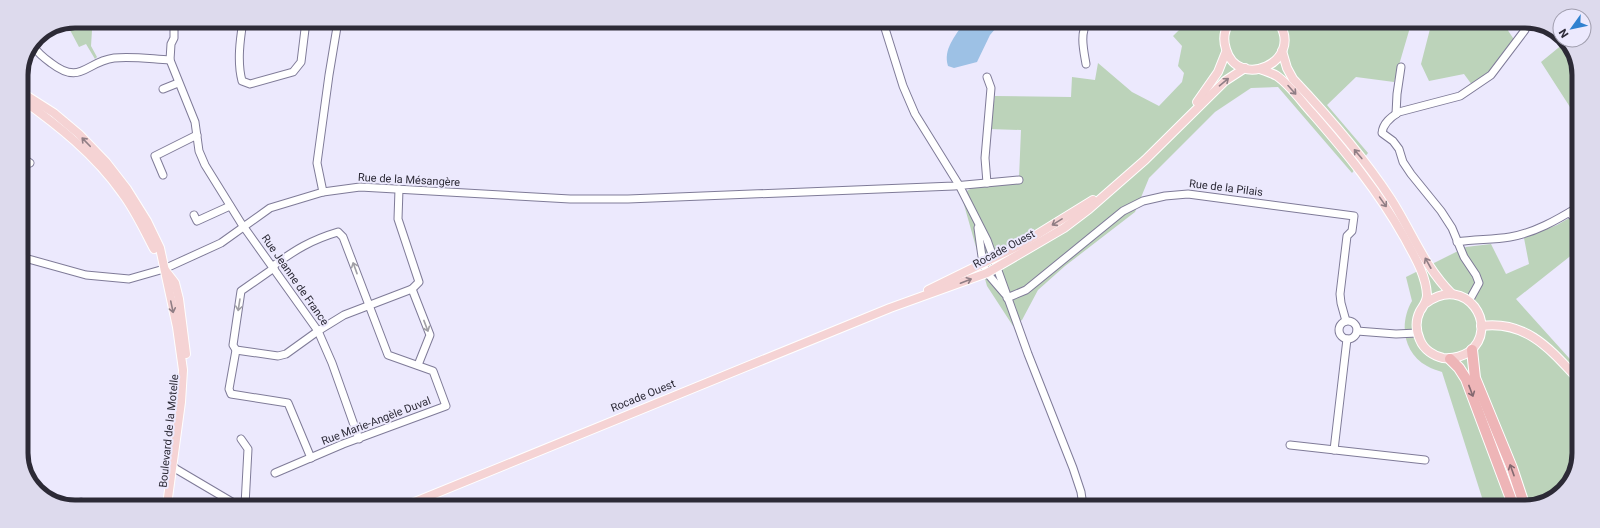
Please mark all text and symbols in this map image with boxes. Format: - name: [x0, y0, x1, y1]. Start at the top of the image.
- north arrow: [1552, 8, 1592, 48]
- text: N: [1556, 26, 1572, 40]
- one-way arrow: [1218, 78, 1229, 87]
- one-way arrow: [1287, 85, 1296, 96]
- one-way arrow: [82, 137, 91, 147]
- one-way arrow: [1354, 149, 1363, 160]
- street label: Rue de la Mésangère: [358, 171, 461, 189]
- street label: Rue de la Pilais: [1188, 177, 1264, 199]
- one-way arrow: [1379, 196, 1387, 207]
- one-way arrow: [1052, 218, 1063, 226]
- street label: Rocade Ouest: [971, 227, 1038, 271]
- street label: Rue Jeanne de France: [259, 232, 331, 328]
- one-way arrow: [1424, 258, 1432, 270]
- one-way arrow: [351, 262, 358, 275]
- one-way arrow: [960, 276, 972, 284]
- one-way arrow: [235, 298, 243, 311]
- one-way arrow: [169, 300, 177, 313]
- one-way arrow: [423, 319, 431, 331]
- street label: Boulevard de la Motelle: [157, 373, 181, 488]
- street label: Rocade Ouest: [609, 377, 677, 415]
- one-way arrow: [1467, 384, 1475, 396]
- street label: Rue Marie-Angèle Duval: [320, 394, 432, 448]
- one-way arrow: [1508, 464, 1515, 477]

